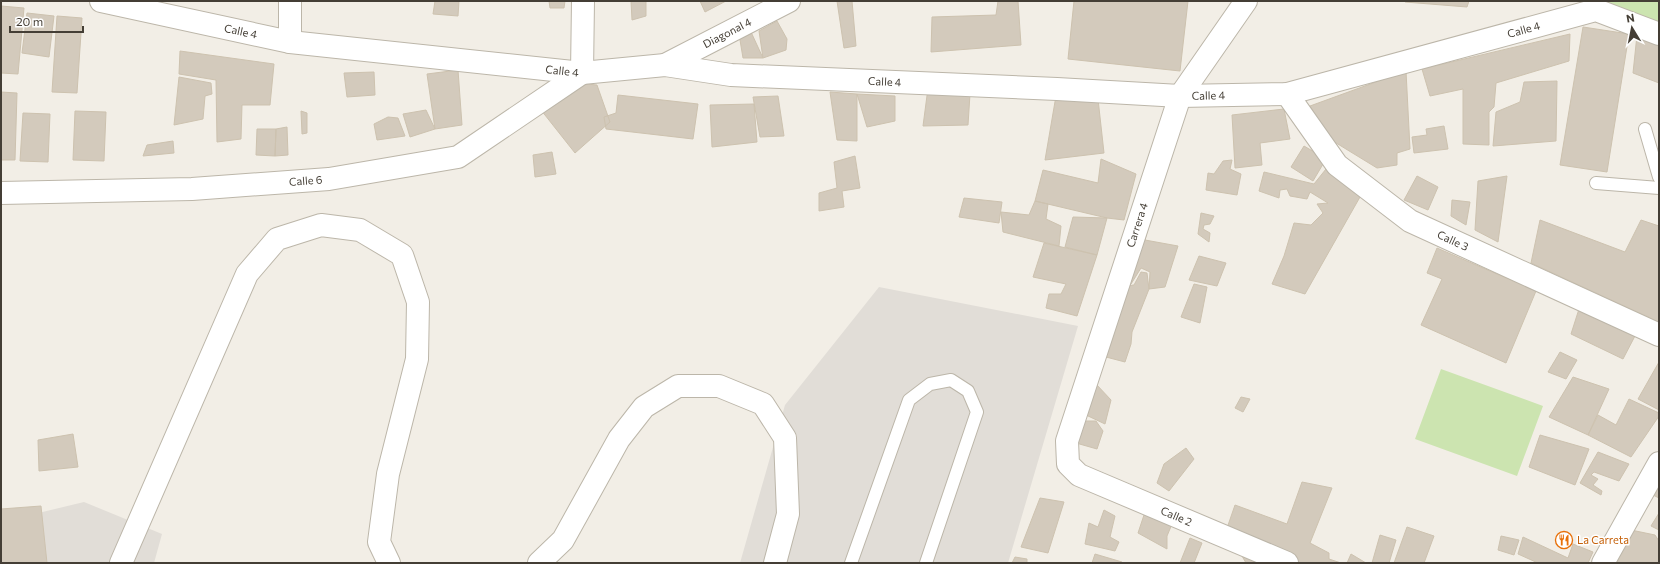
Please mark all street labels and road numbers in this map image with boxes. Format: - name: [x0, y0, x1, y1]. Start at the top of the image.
- street label: Diagonal 4: [701, 14, 754, 50]
- street label: Calle 4: [1506, 18, 1542, 40]
- street label: Calle 4: [223, 21, 259, 41]
- street label: Calle 4: [545, 62, 580, 79]
- street label: Calle 4: [868, 74, 902, 88]
- street label: Calle 4: [1191, 88, 1226, 102]
- street label: Calle 6: [288, 172, 323, 188]
- street label: Carrera 4: [1123, 200, 1150, 249]
- street label: Calle 3: [1435, 227, 1471, 253]
- street label: Calle 2: [1159, 503, 1194, 528]

